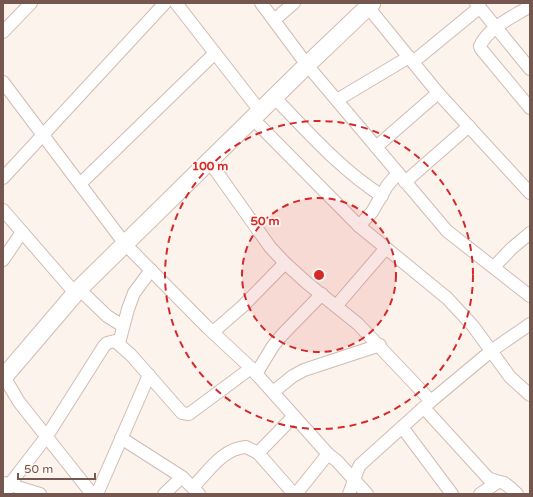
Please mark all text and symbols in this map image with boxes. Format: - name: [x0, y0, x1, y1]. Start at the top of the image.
- text: 100 m: [192, 159, 228, 173]
- text: 50 m: [250, 214, 280, 228]
- centre of rings: [312, 268, 326, 282]
- scale bar: [18, 455, 95, 481]
- text: 50 m: [24, 462, 53, 476]

